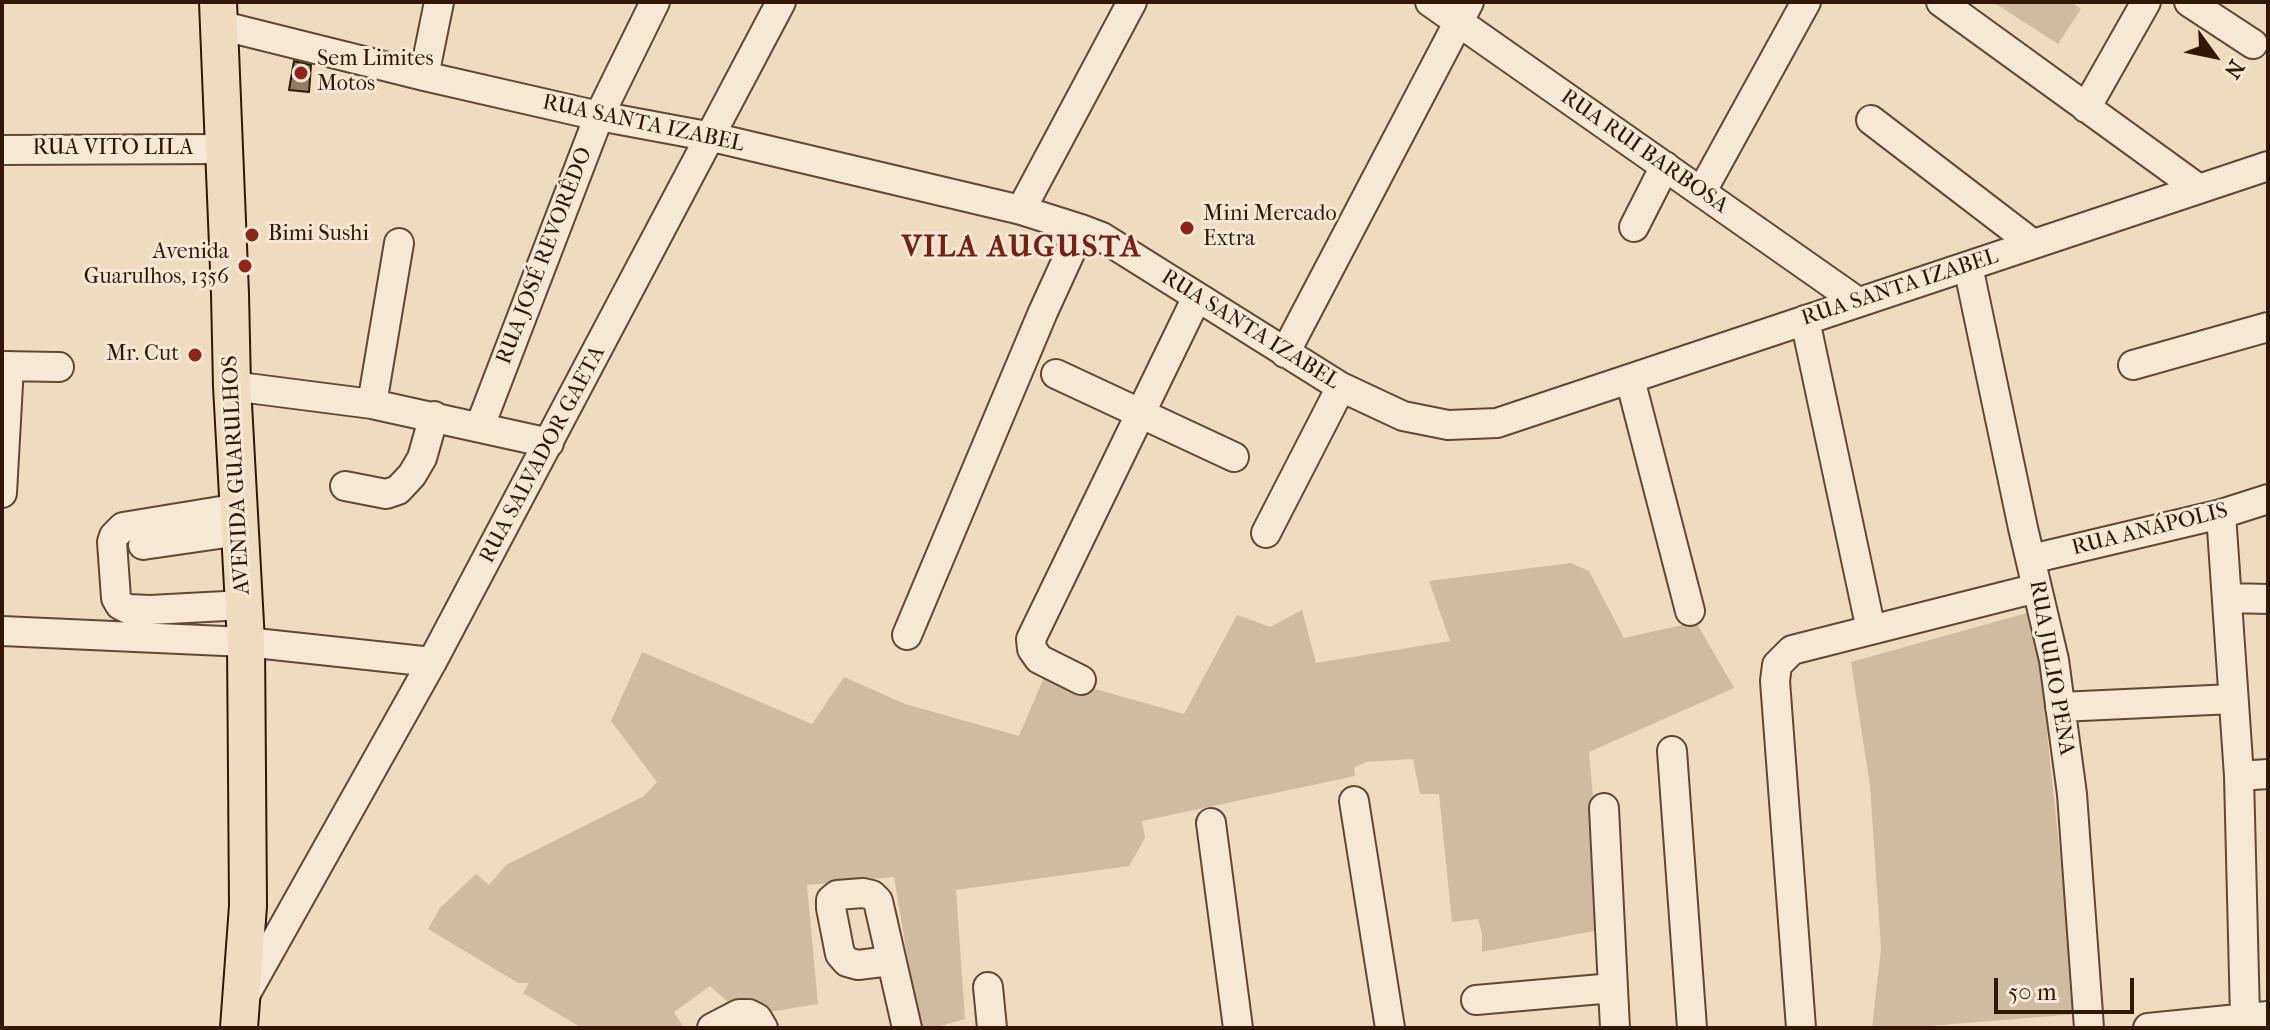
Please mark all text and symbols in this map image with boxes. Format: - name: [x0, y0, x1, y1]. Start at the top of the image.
- north arrow: [2174, 16, 2254, 96]
- place label: Sem Limites Motos: [317, 47, 433, 98]
- text: N: [2219, 55, 2250, 83]
- marker: Sem Limites Motos: [292, 64, 310, 82]
- street label: RUA RUI BARBOSA: [1555, 84, 1733, 220]
- street label: RUA SANTA IZABEL: [540, 90, 746, 158]
- street label: RUA VITO LILA: [33, 136, 193, 162]
- street label: RUA JOSÉ REVORÊDO: [491, 144, 599, 368]
- place label: Mini Mercado Extra: [1203, 202, 1337, 254]
- marker: Mini Mercado Extra: [1178, 219, 1196, 237]
- place label: Bimi Sushi: [268, 222, 369, 248]
- marker: Bimi Sushi: [243, 226, 261, 244]
- district label: VILA AUGUSTA: [902, 231, 1142, 267]
- place label: Avenida Guarulhos, 1356: [84, 240, 229, 292]
- street label: RUA SANTA IZABEL: [1798, 244, 2002, 332]
- marker: Avenida Guarulhos, 1356: [236, 257, 254, 275]
- street label: RUA SANTA IZABEL: [1156, 264, 1344, 396]
- place label: Mr. Cut: [106, 342, 179, 368]
- street label: RUA SALVADOR GAETA: [474, 342, 612, 568]
- marker: Mr. Cut: [186, 346, 204, 364]
- street label: AVENIDA GUARULHOS: [218, 355, 256, 595]
- street label: RUA ANÁPOLIS: [2069, 498, 2231, 562]
- street label: RUA JULIO PENA: [2023, 578, 2079, 758]
- scale bar: [1998, 962, 2138, 1012]
- text: 50 m: [2008, 978, 2057, 1006]

